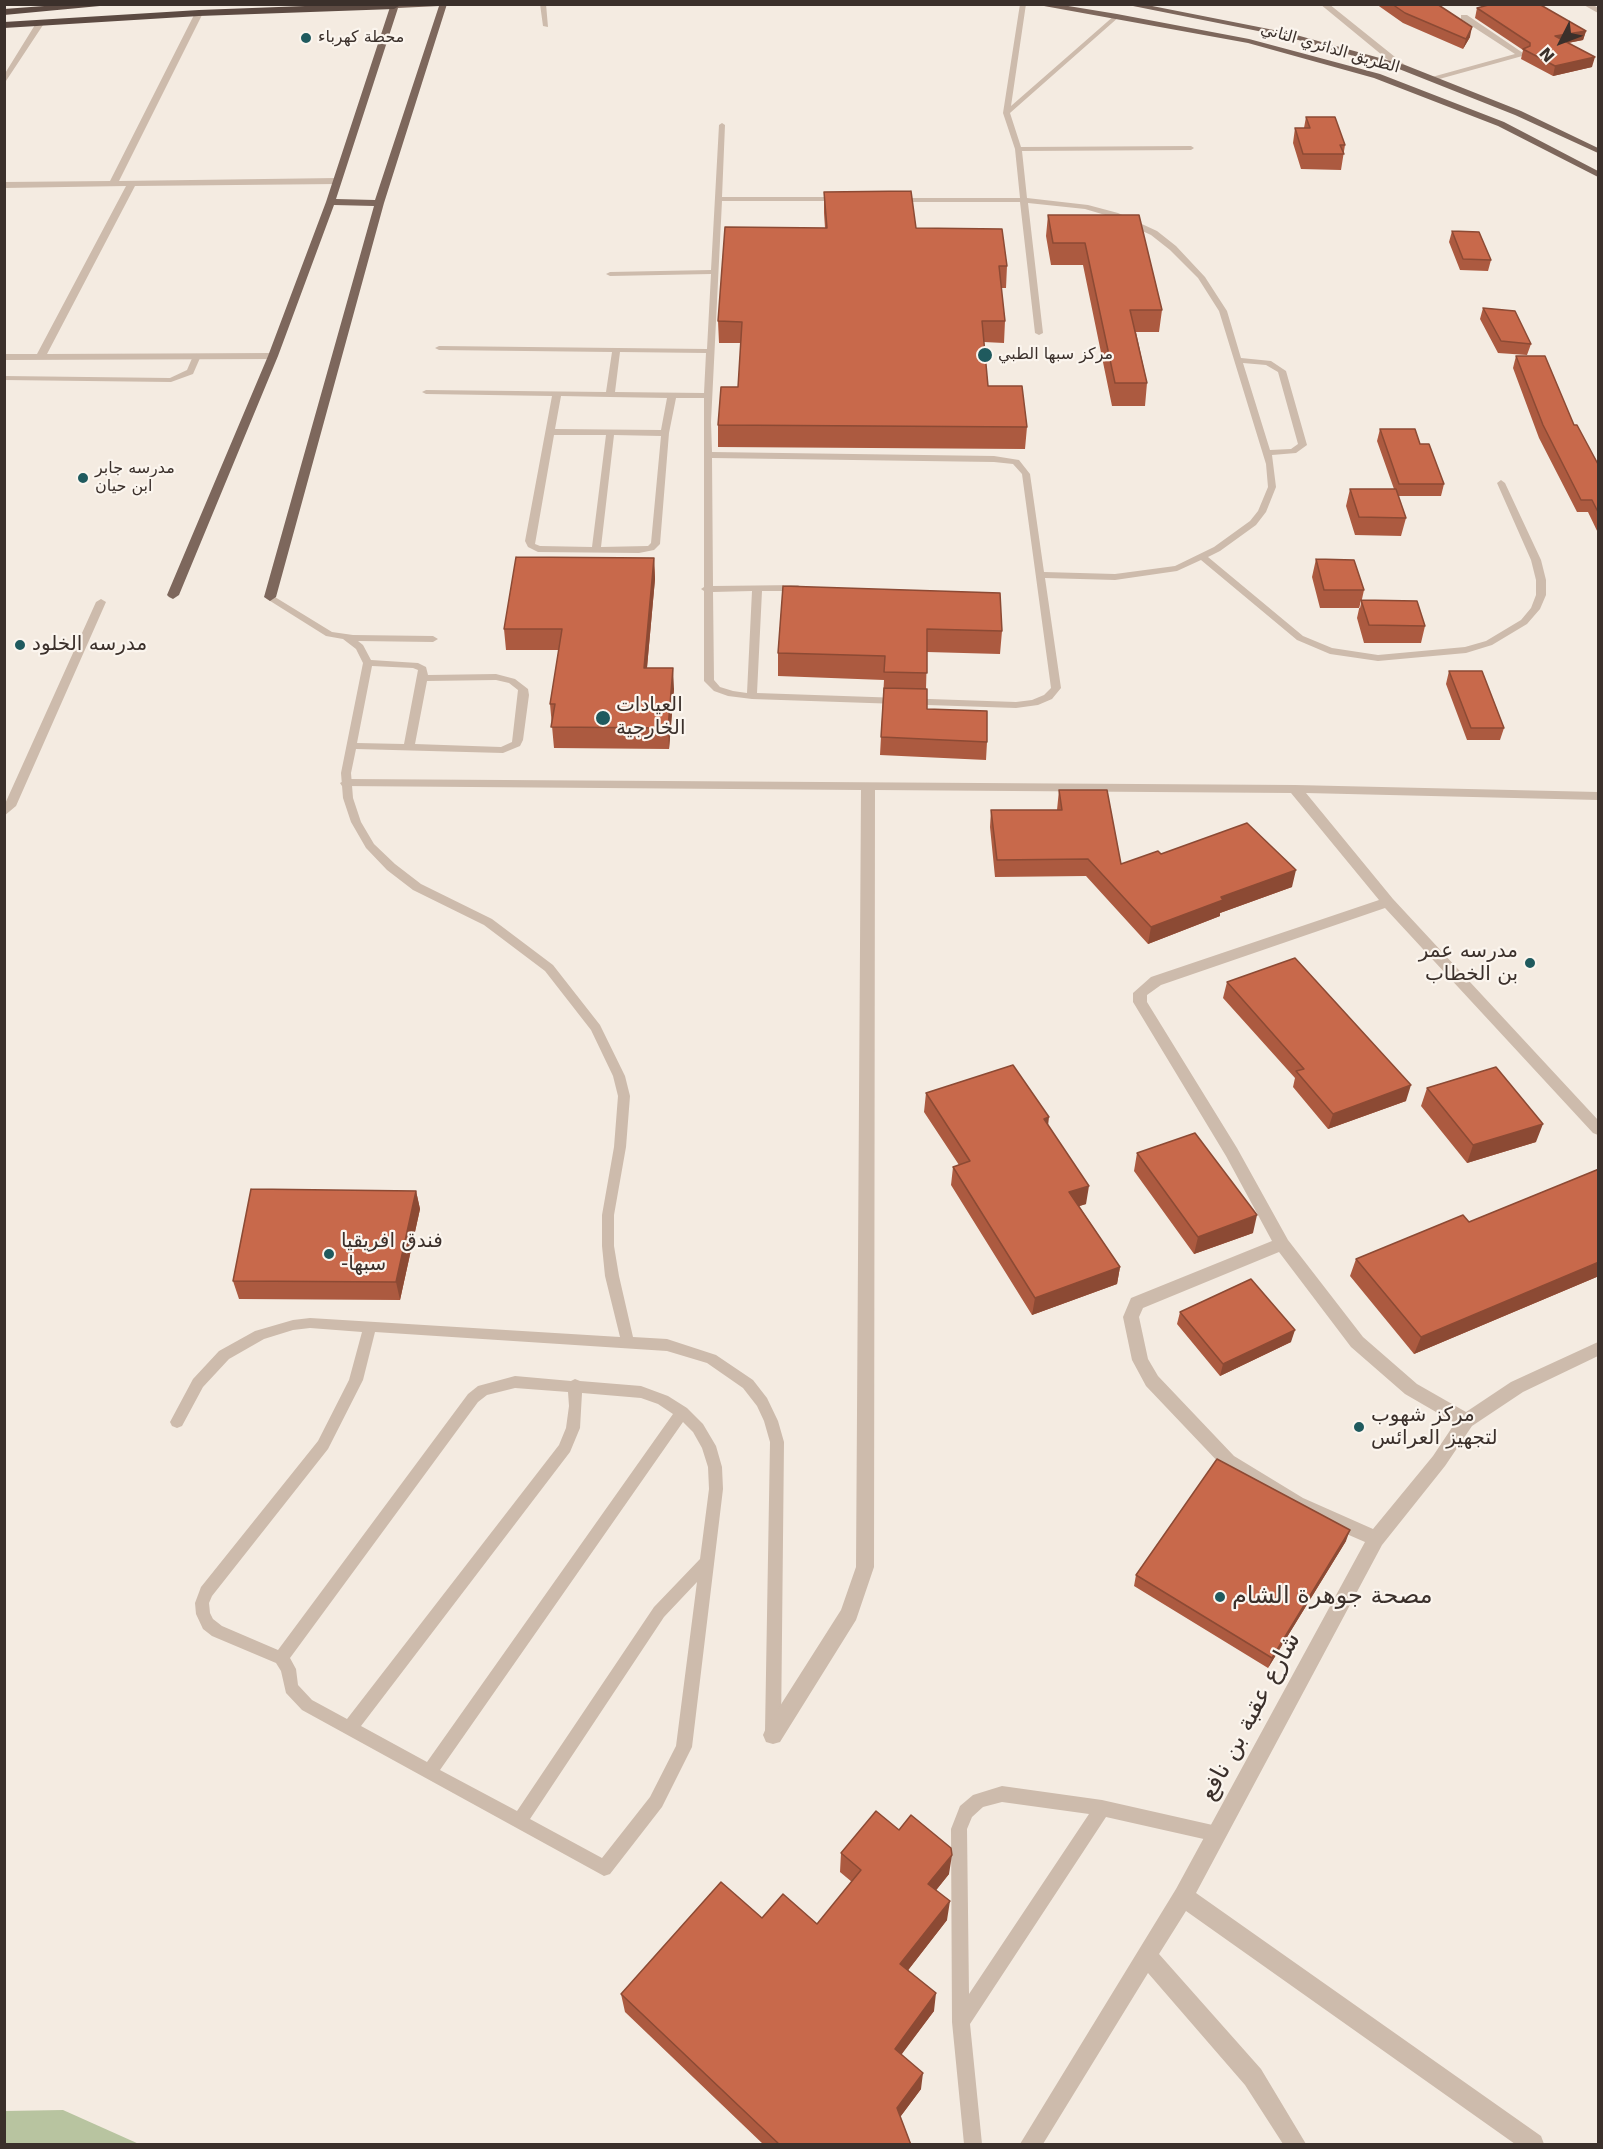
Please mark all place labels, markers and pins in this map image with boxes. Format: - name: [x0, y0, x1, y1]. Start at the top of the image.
- place label: محطة كهرباء: [318, 28, 404, 48]
- marker: محطة كهرباء: [299, 31, 313, 45]
- place label: مركز سبها الطبي: [998, 345, 1113, 365]
- marker: مركز سبها الطبي: [976, 346, 994, 364]
- place label: مدرسه جابر ابن حيان: [95, 459, 175, 497]
- marker: مدرسه جابر ابن حيان: [76, 471, 90, 485]
- place label: مدرسه الخلود: [32, 633, 147, 657]
- marker: مدرسه الخلود: [13, 638, 27, 652]
- place label: العيادات الخارجية: [616, 694, 685, 741]
- marker: العيادات الخارجية: [594, 709, 612, 727]
- place label: مدرسه عمر بن الخطاب: [1419, 940, 1518, 987]
- marker: مدرسه عمر بن الخطاب: [1523, 956, 1537, 970]
- place label: فندق افريقيا -سبها: [341, 1230, 443, 1277]
- marker: فندق افريقيا -سبها: [322, 1247, 336, 1261]
- place label: مركز شهوب لتجهيز العرائس: [1371, 1404, 1498, 1451]
- marker: مركز شهوب لتجهيز العرائس: [1352, 1420, 1366, 1434]
- place label: مصحة جوهرة الشام: [1232, 1583, 1433, 1611]
- marker: مصحة جوهرة الشام: [1213, 1590, 1227, 1604]

